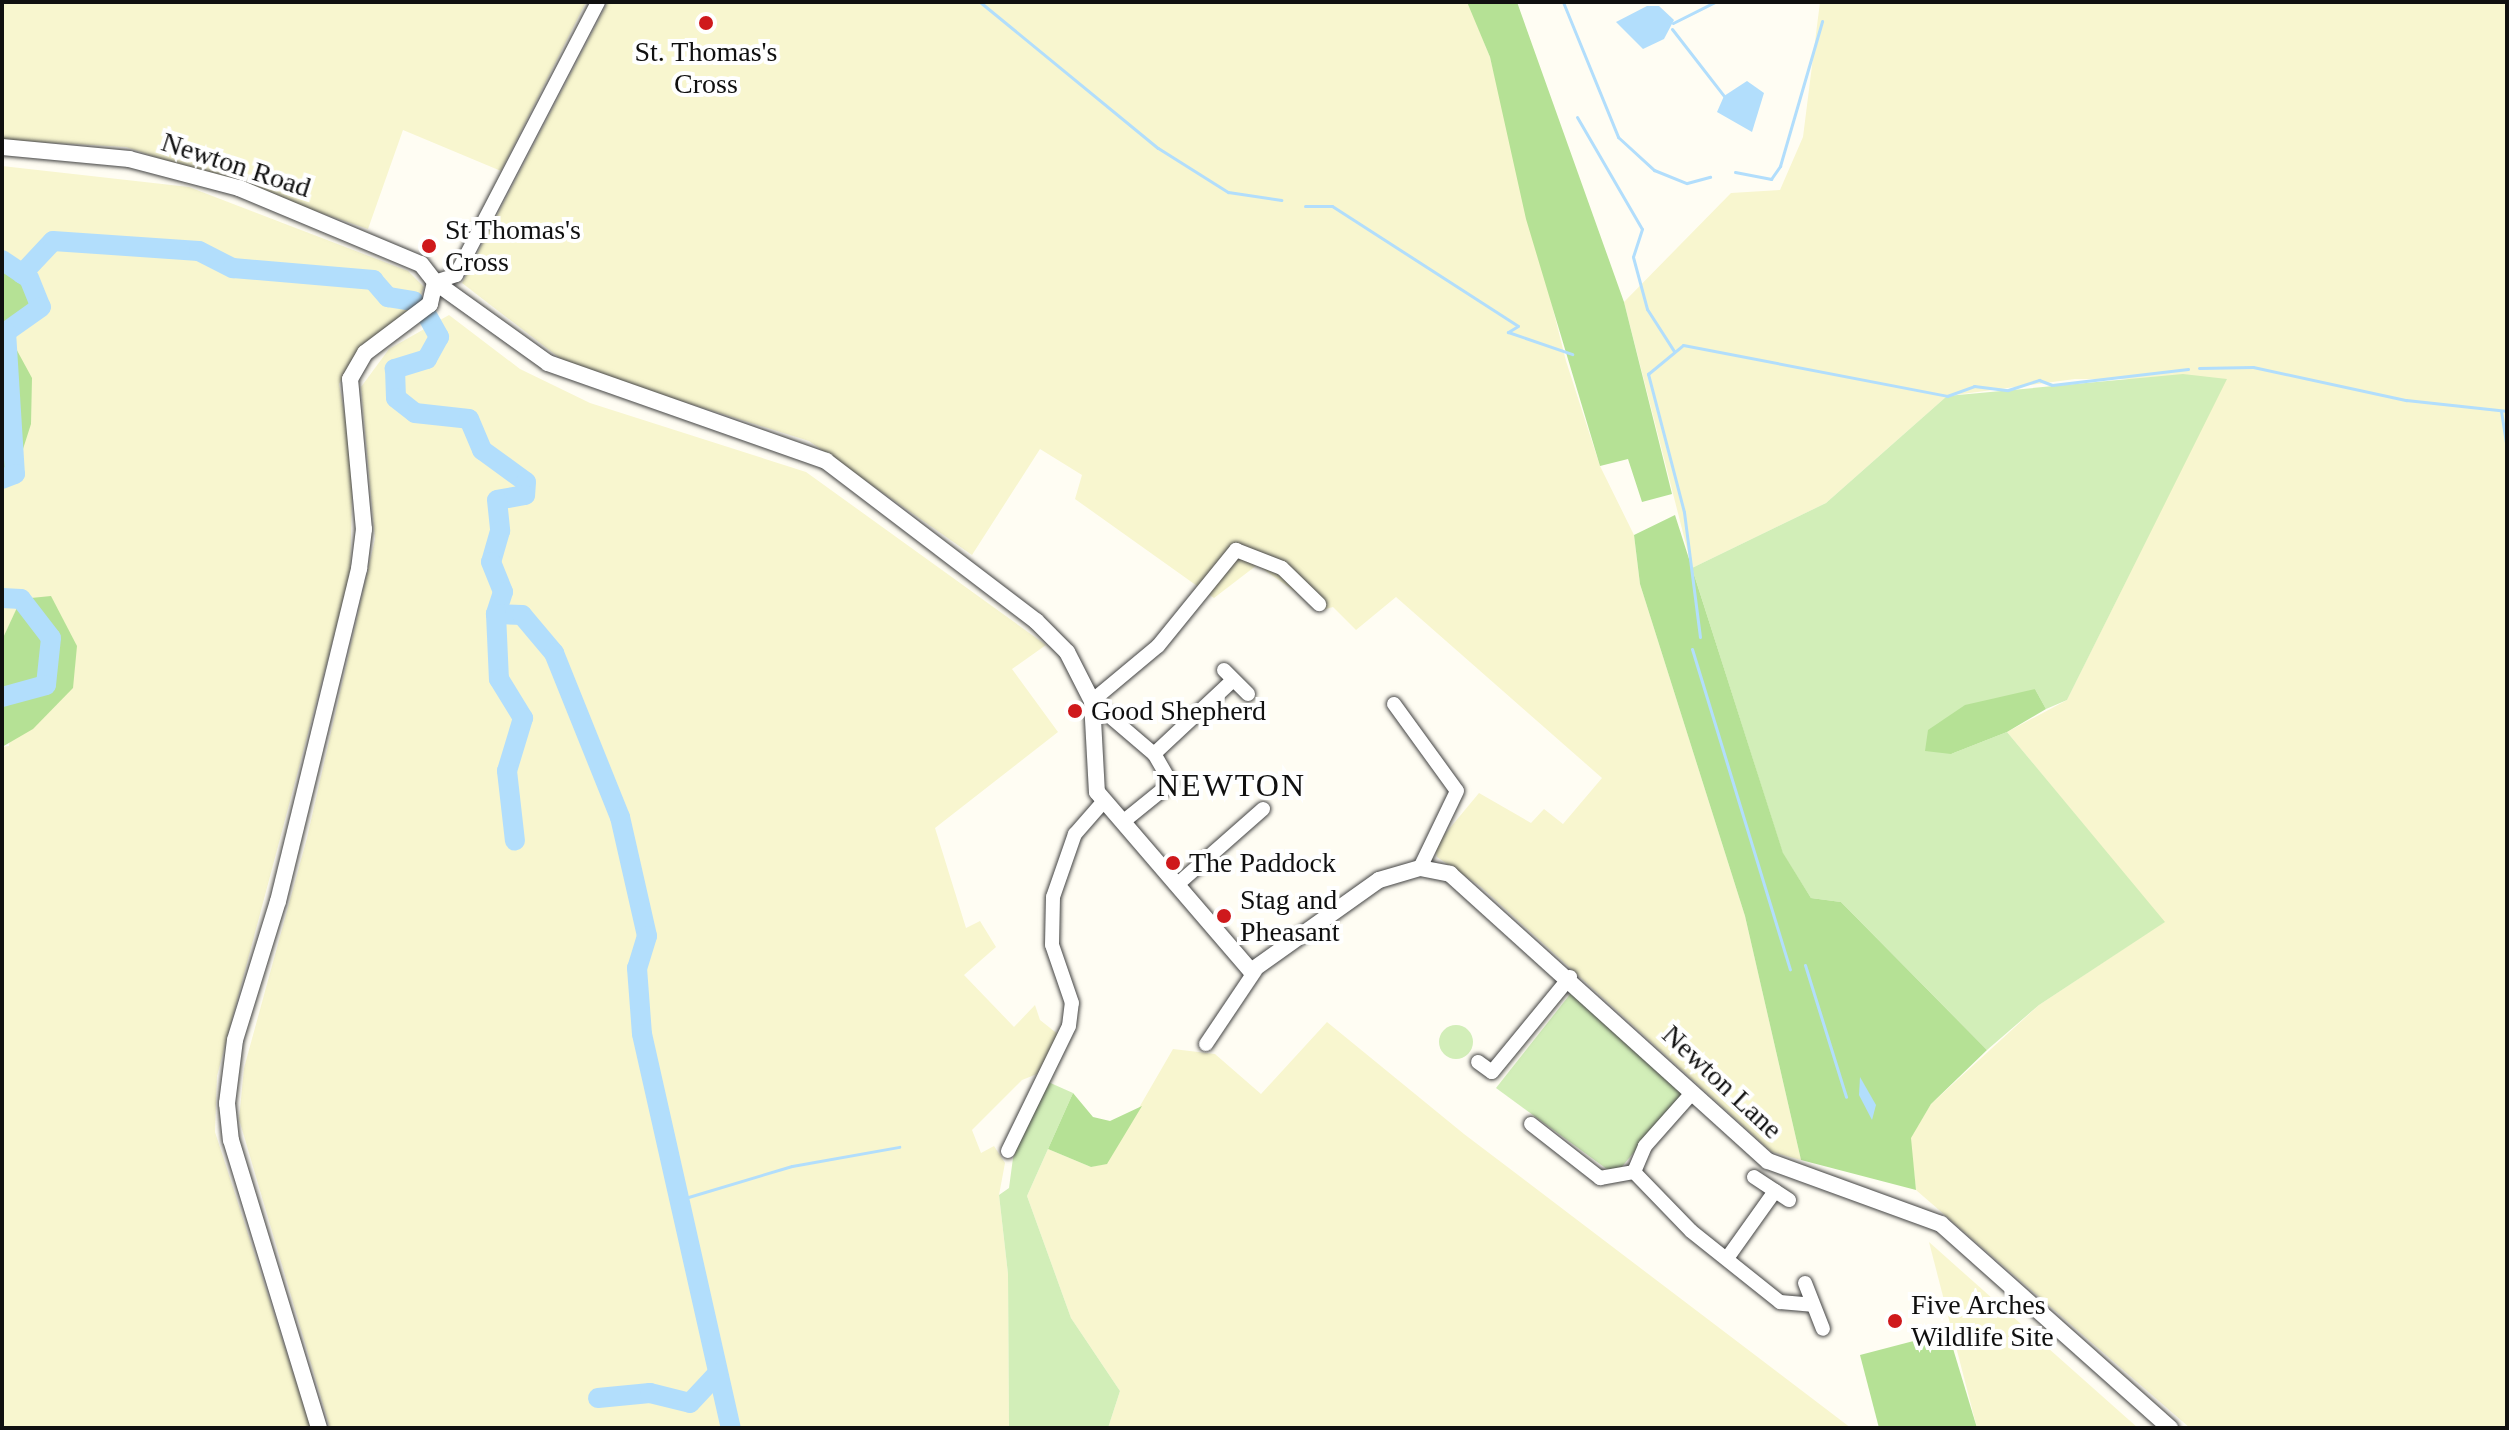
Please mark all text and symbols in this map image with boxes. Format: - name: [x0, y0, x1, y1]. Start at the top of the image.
- marker: St. Thomas's Cross: [697, 14, 715, 32]
- place label: St. Thomas's Cross: [634, 35, 778, 101]
- street label: Newton Road: [157, 125, 315, 205]
- place label: St Thomas's Cross: [445, 213, 582, 279]
- marker: St Thomas's Cross: [420, 237, 438, 255]
- place label: Good Shepherd: [1091, 694, 1266, 728]
- marker: Good Shepherd: [1066, 702, 1084, 720]
- district label: NEWTON: [1156, 766, 1306, 804]
- place label: The Paddock: [1189, 846, 1336, 880]
- marker: The Paddock: [1164, 854, 1182, 872]
- place label: Stag and Pheasant: [1240, 883, 1340, 949]
- marker: Stag and Pheasant: [1215, 907, 1233, 925]
- street label: Newton Lane: [1655, 1018, 1789, 1146]
- place label: Five Arches Wildlife Site: [1911, 1288, 2054, 1354]
- marker: Five Arches Wildlife Site: [1886, 1312, 1904, 1330]

